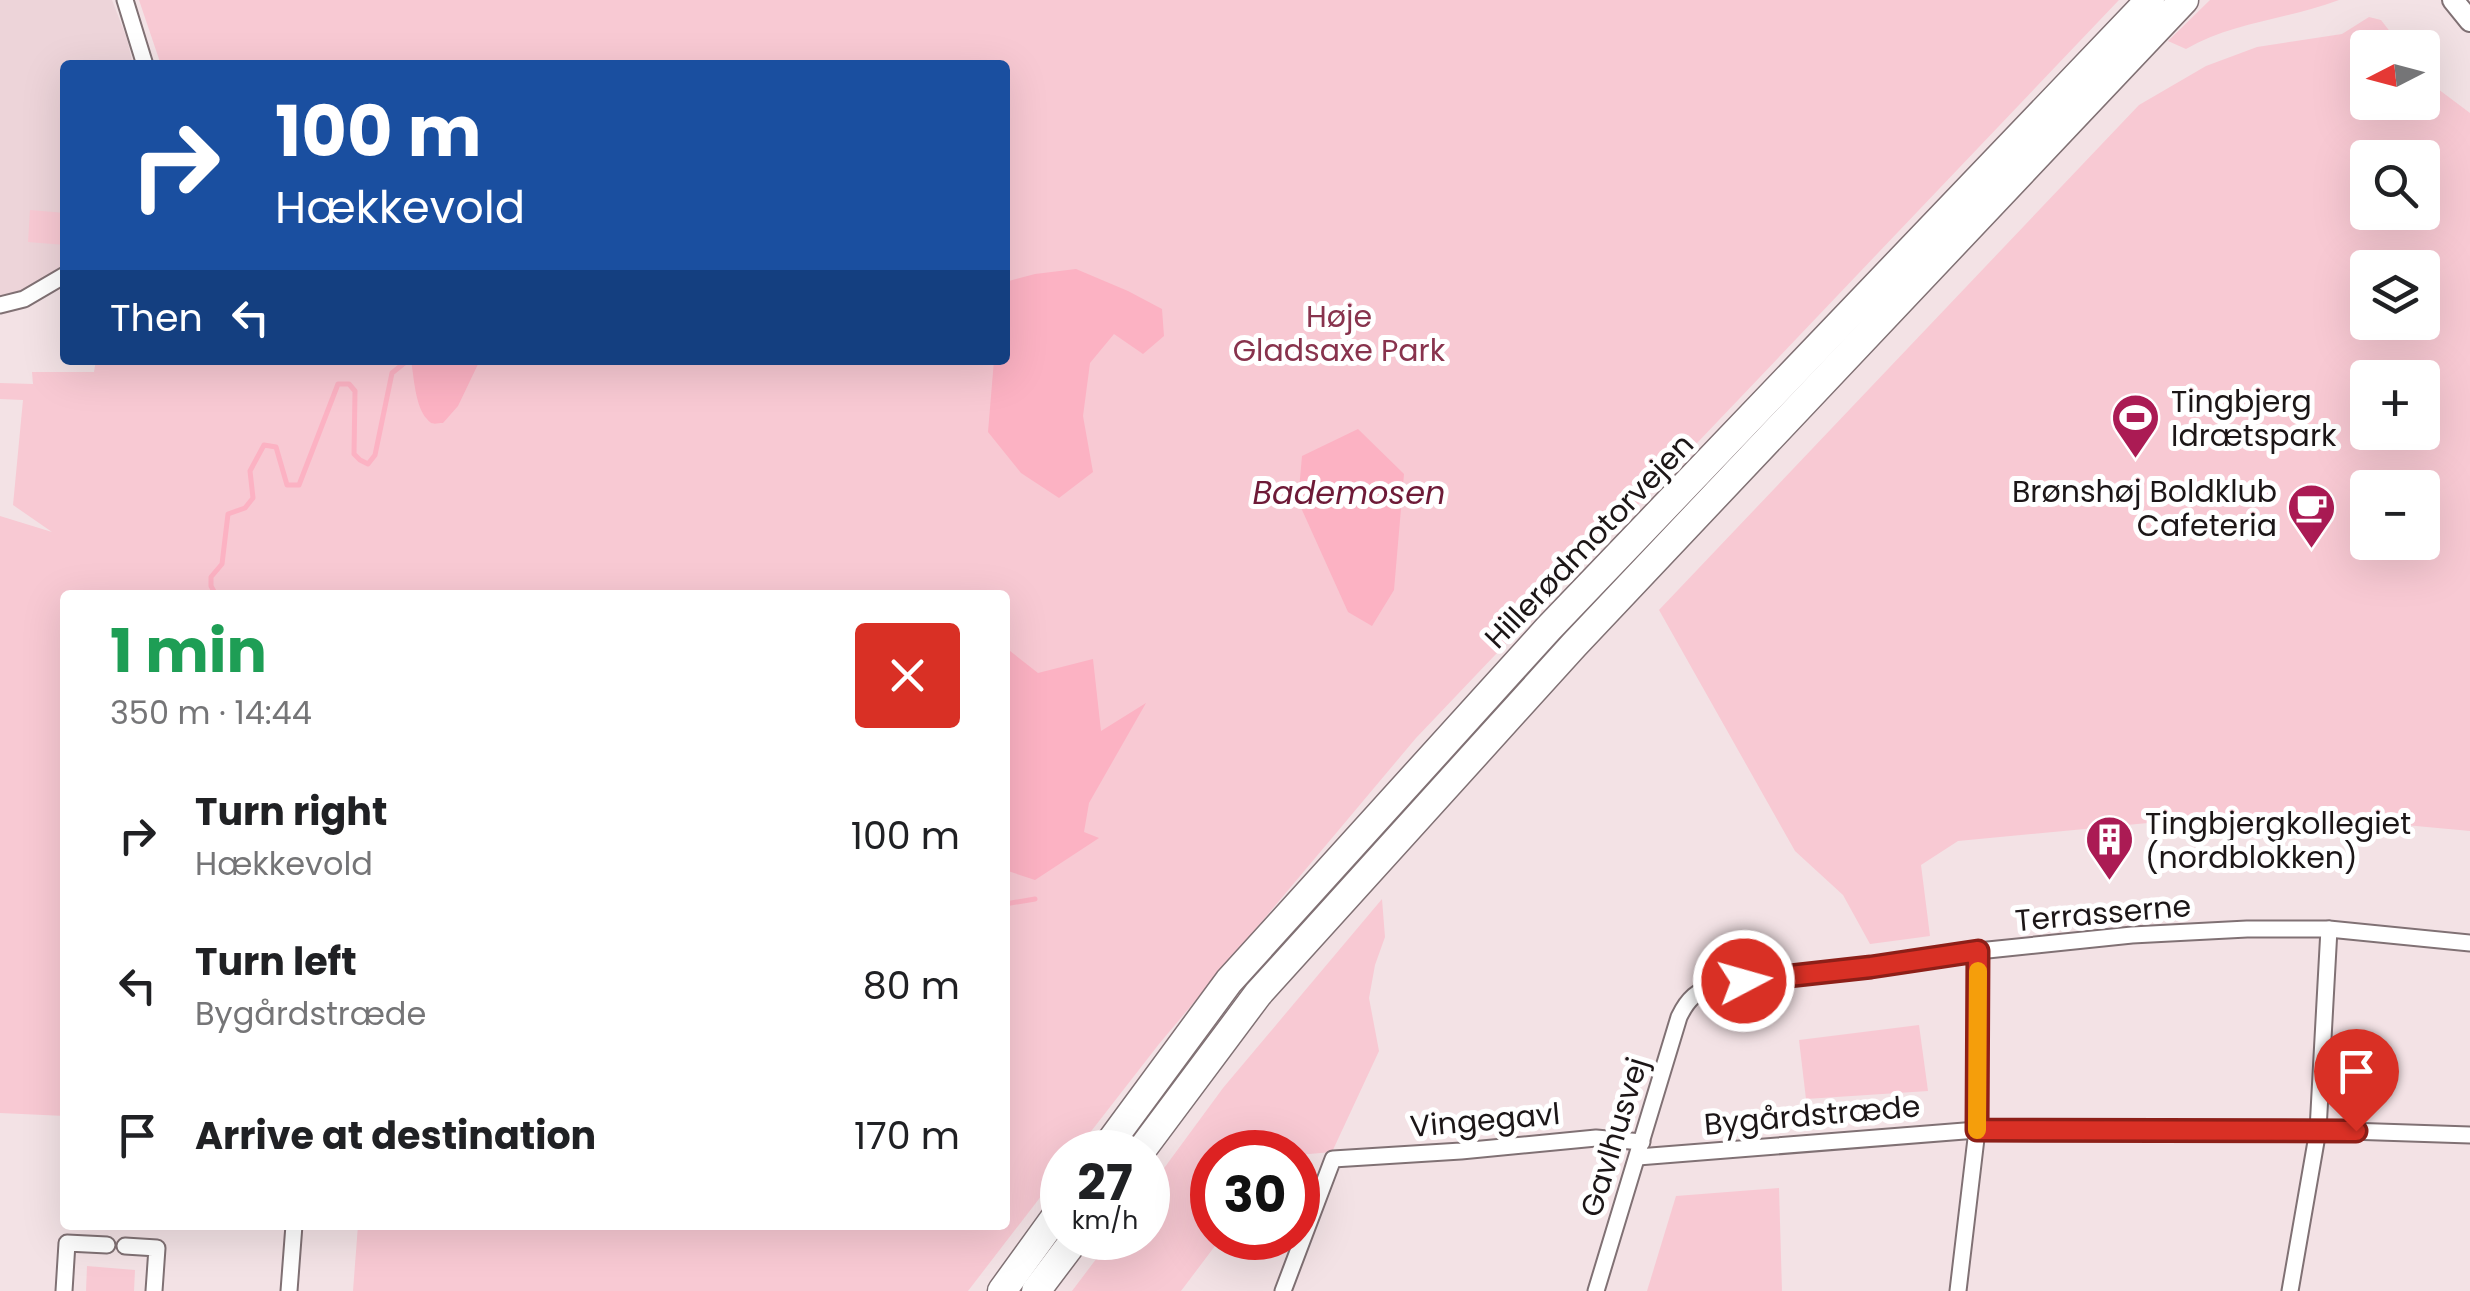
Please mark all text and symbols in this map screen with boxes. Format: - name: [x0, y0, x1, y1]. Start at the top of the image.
- north arrow: [2350, 30, 2440, 120]
- map controls: [2350, 30, 2440, 560]
- text: 100 m: [275, 82, 482, 181]
- icon: right: [110, 100, 240, 230]
- button: search: [2350, 140, 2440, 230]
- text: Hækkevold: [275, 176, 525, 239]
- button: layers: [2350, 250, 2440, 340]
- icon: left: [223, 290, 278, 345]
- text: Then: [110, 291, 203, 344]
- park label: Høje Gladsaxe Park: [1233, 295, 1446, 372]
- button: +: [2350, 360, 2440, 450]
- place label: Tingbjerg Idrætspark: [2171, 380, 2337, 457]
- sports icon: Tingbjerg Idrætspark: [2110, 392, 2162, 460]
- street label: Hillerødmotorvejen: [1475, 424, 1703, 658]
- water label: Bademosen: [1252, 470, 1446, 515]
- place label: Brønshøj Boldklub Cafeteria: [2012, 470, 2277, 547]
- button: −: [2350, 470, 2440, 560]
- cafe icon: Brønshøj Boldklub Cafeteria: [2286, 482, 2338, 550]
- text: 1 min: [110, 609, 267, 693]
- button: close: [855, 623, 960, 728]
- text: 350 m · 14:44: [110, 690, 312, 735]
- text: Turn right: [195, 785, 387, 838]
- place label: Tingbjergkollegiet (nordblokken): [2145, 802, 2411, 879]
- icon: right: [110, 808, 165, 863]
- text: 100 m: [851, 809, 960, 862]
- building icon: Tingbjergkollegiet (nordblokken): [2084, 814, 2136, 882]
- text: Hækkevold: [195, 841, 373, 886]
- street label: Terrasserne: [2013, 884, 2193, 942]
- position arrow: [1692, 929, 1796, 1033]
- text: Turn left: [195, 935, 357, 988]
- icon: left: [110, 958, 165, 1013]
- text: 80 m: [863, 959, 960, 1012]
- text: Bygårdstræde: [195, 991, 426, 1036]
- pin: [2314, 1029, 2399, 1132]
- icon: arrive: [2329, 1044, 2384, 1099]
- street label: Gavlhusvej: [1569, 1052, 1659, 1222]
- street label: Bygårdstræde: [1702, 1084, 1922, 1146]
- street label: Vingegavl: [1408, 1092, 1562, 1148]
- icon: arrive: [110, 1108, 165, 1163]
- text: Arrive at destination: [195, 1109, 596, 1162]
- text: 170 m: [854, 1109, 960, 1162]
- speed limit sign: 30: [1190, 1130, 1320, 1260]
- text: 27: [1077, 1147, 1133, 1218]
- text: km/h: [1072, 1203, 1138, 1238]

